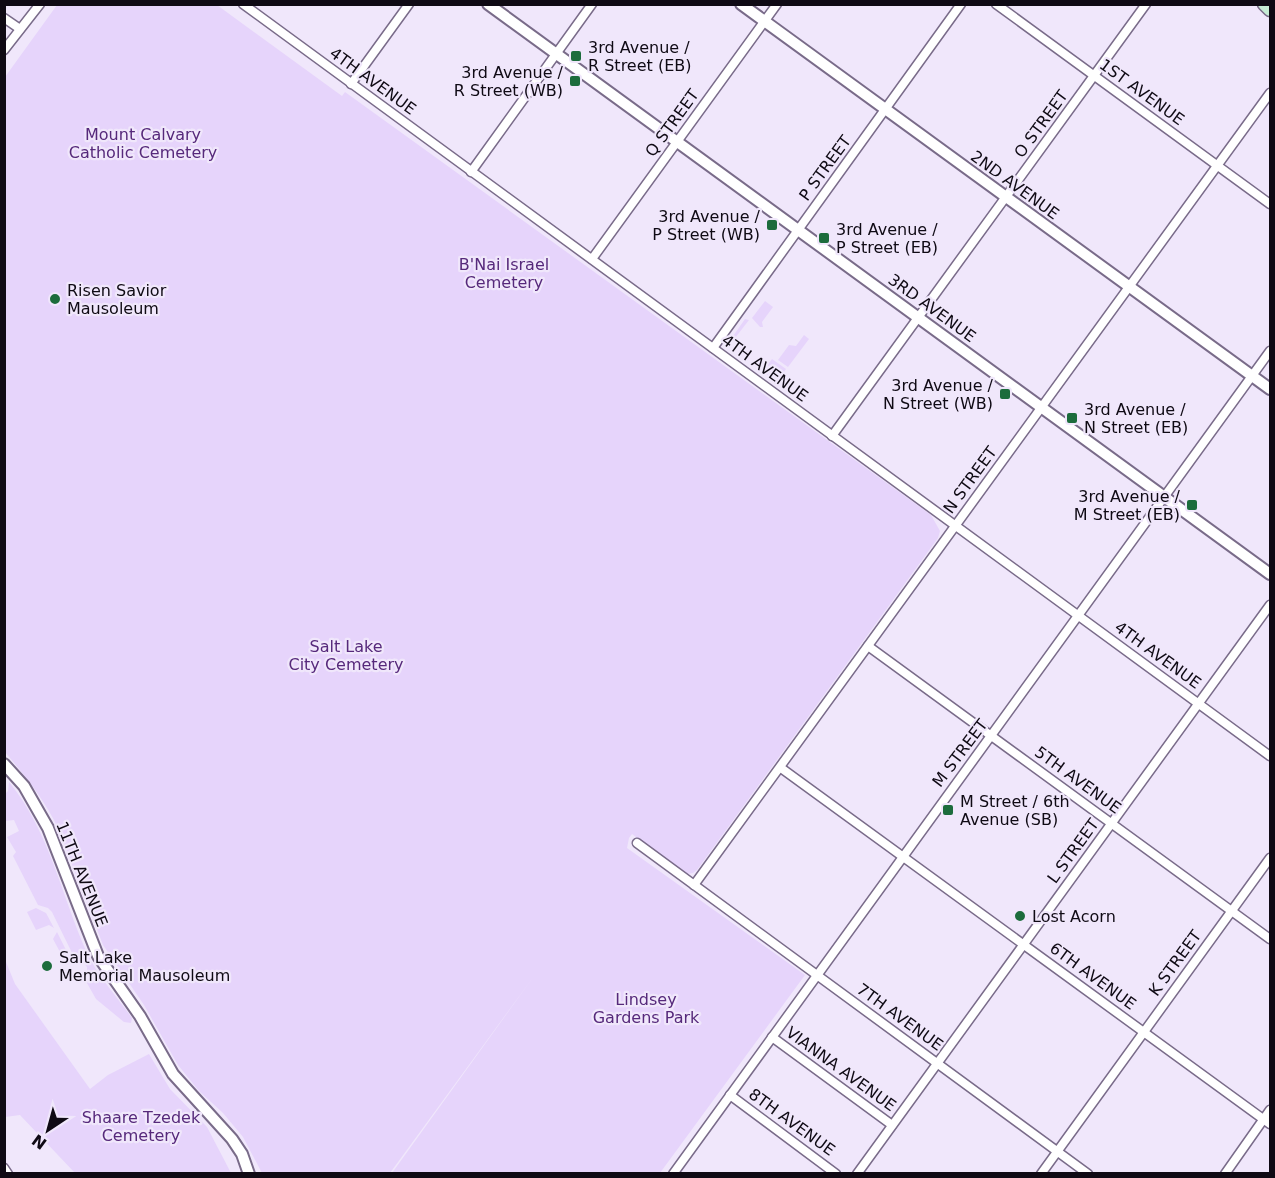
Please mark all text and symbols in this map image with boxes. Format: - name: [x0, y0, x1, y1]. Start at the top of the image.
- place label: 3rd Avenue / R Street (EB): [588, 38, 691, 75]
- street label: 4TH AVENUE: [326, 43, 420, 119]
- marker: 3rd Avenue / R Street (EB): [569, 49, 583, 63]
- street label: 1ST AVENUE: [1096, 55, 1188, 129]
- place label: 3rd Avenue / R Street (WB): [454, 63, 564, 100]
- marker: 3rd Avenue / R Street (WB): [568, 74, 582, 88]
- street label: Q STREET: [641, 85, 703, 160]
- street label: O STREET: [1010, 86, 1072, 161]
- park label: Mount Calvary Catholic Cemetery: [69, 125, 217, 162]
- street label: P STREET: [795, 132, 855, 204]
- street label: 2ND AVENUE: [967, 147, 1063, 223]
- place label: 3rd Avenue / P Street (WB): [652, 207, 761, 244]
- marker: 3rd Avenue / P Street (WB): [765, 218, 779, 232]
- place label: 3rd Avenue / P Street (EB): [836, 220, 938, 257]
- marker: 3rd Avenue / P Street (EB): [817, 231, 831, 245]
- park label: B'Nai Israel Cemetery: [459, 255, 549, 292]
- street label: 3RD AVENUE: [885, 270, 979, 346]
- place label: Risen Savior Mausoleum: [67, 281, 167, 318]
- marker: Risen Savior Mausoleum: [48, 292, 62, 306]
- street label: 4TH AVENUE: [718, 330, 812, 406]
- place label: 3rd Avenue / N Street (WB): [883, 376, 994, 413]
- marker: 3rd Avenue / N Street (WB): [998, 387, 1012, 401]
- place label: 3rd Avenue / N Street (EB): [1084, 400, 1188, 437]
- marker: 3rd Avenue / N Street (EB): [1065, 411, 1079, 425]
- street label: N STREET: [939, 443, 1001, 517]
- place label: 3rd Avenue / M Street (EB): [1074, 487, 1181, 524]
- marker: 3rd Avenue / M Street (EB): [1185, 498, 1199, 512]
- street label: 4TH AVENUE: [1111, 617, 1205, 693]
- park label: Salt Lake City Cemetery: [288, 637, 404, 674]
- street label: M STREET: [928, 715, 992, 791]
- street label: 5TH AVENUE: [1031, 742, 1125, 818]
- place label: M Street / 6th Avenue (SB): [960, 792, 1070, 829]
- marker: M Street / 6th Avenue (SB): [941, 803, 955, 817]
- street label: L STREET: [1043, 815, 1103, 887]
- street label: 11TH AVENUE: [52, 819, 112, 929]
- place label: Lost Acorn: [1032, 907, 1116, 926]
- marker: Lost Acorn: [1013, 909, 1027, 923]
- street label: K STREET: [1145, 926, 1205, 1000]
- street label: 6TH AVENUE: [1046, 938, 1140, 1014]
- place label: Salt Lake Memorial Mausoleum: [59, 948, 230, 985]
- marker: Salt Lake Memorial Mausoleum: [40, 959, 54, 973]
- street label: 7TH AVENUE: [853, 979, 947, 1055]
- park label: Lindsey Gardens Park: [593, 990, 700, 1027]
- street label: VIANNA AVENUE: [782, 1023, 900, 1115]
- street label: 8TH AVENUE: [745, 1084, 839, 1160]
- north arrow: [18, 1100, 78, 1160]
- park label: Shaare Tzedek Cemetery: [82, 1108, 201, 1145]
- text: N: [28, 1130, 50, 1153]

